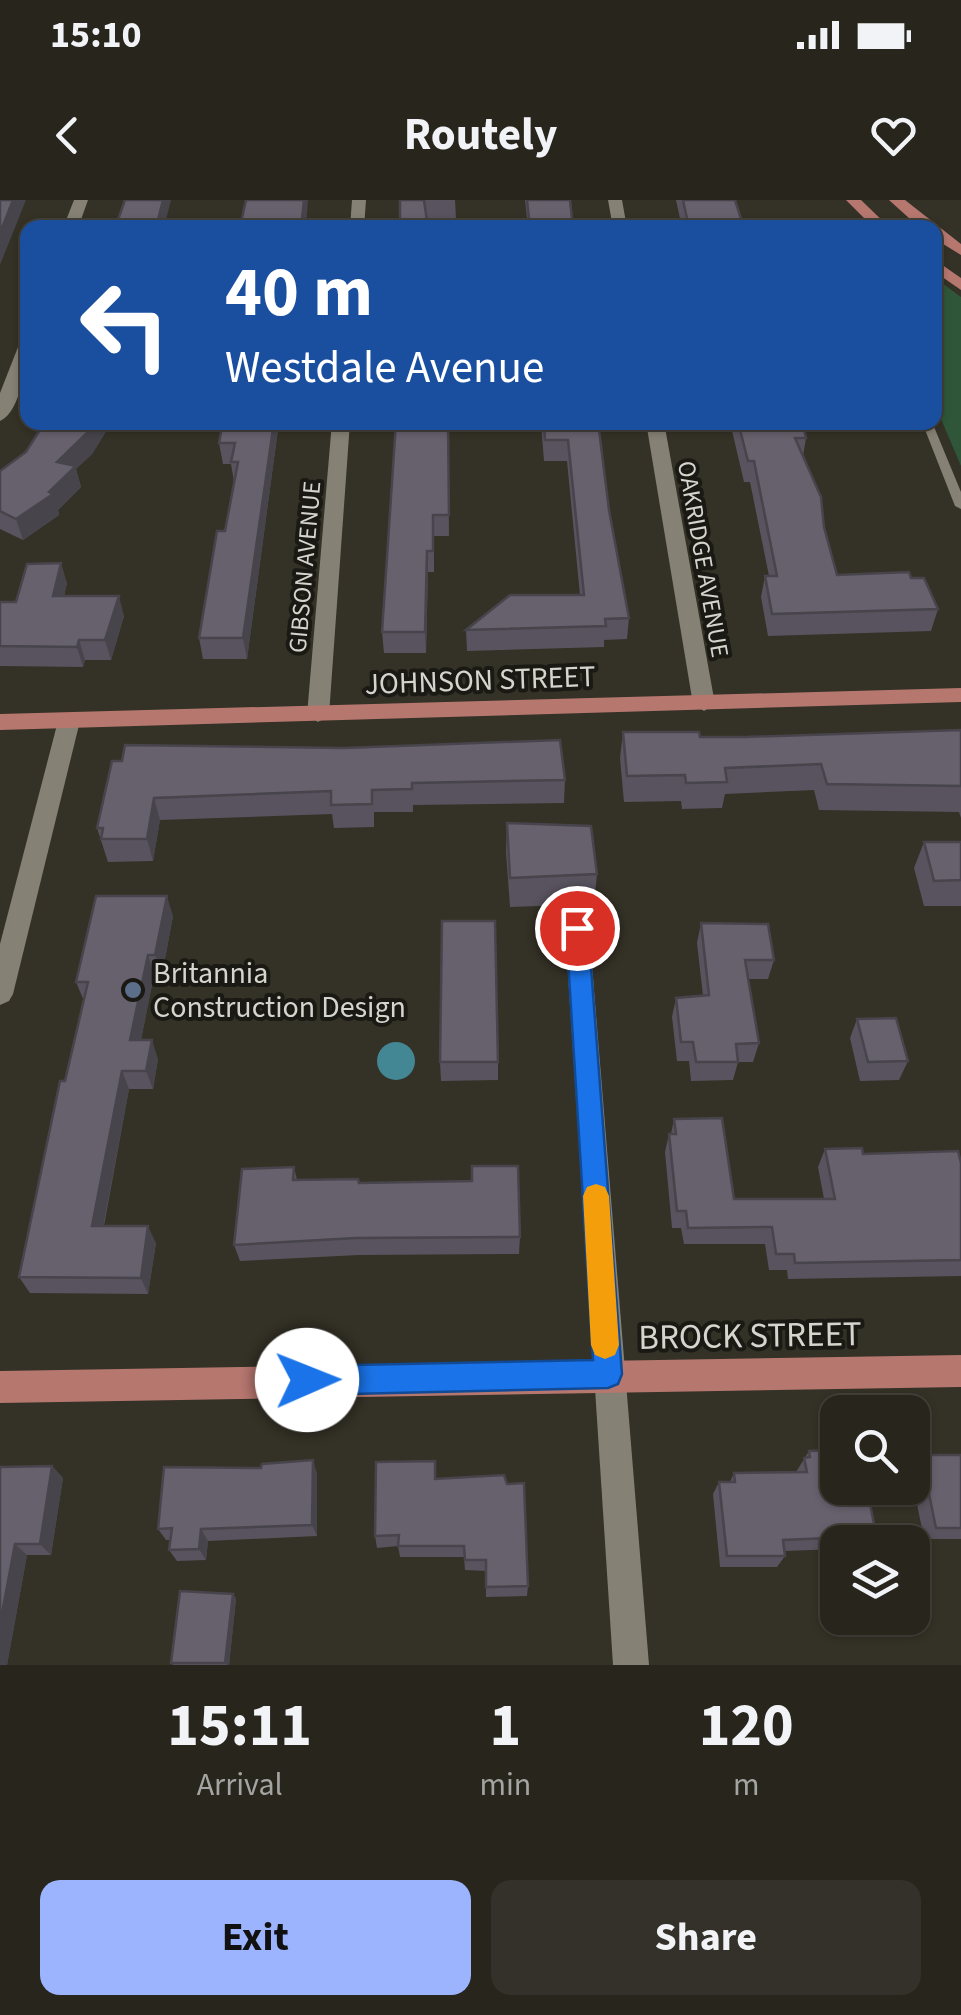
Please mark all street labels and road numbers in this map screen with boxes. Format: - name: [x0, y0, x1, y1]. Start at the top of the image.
- street label: OAKRIDGE AVENUE: [668, 458, 738, 660]
- street label: GIBSON AVENUE: [280, 480, 330, 654]
- street label: JOHNSON STREET: [364, 655, 596, 706]
- street label: BROCK STREET: [638, 1309, 862, 1363]

